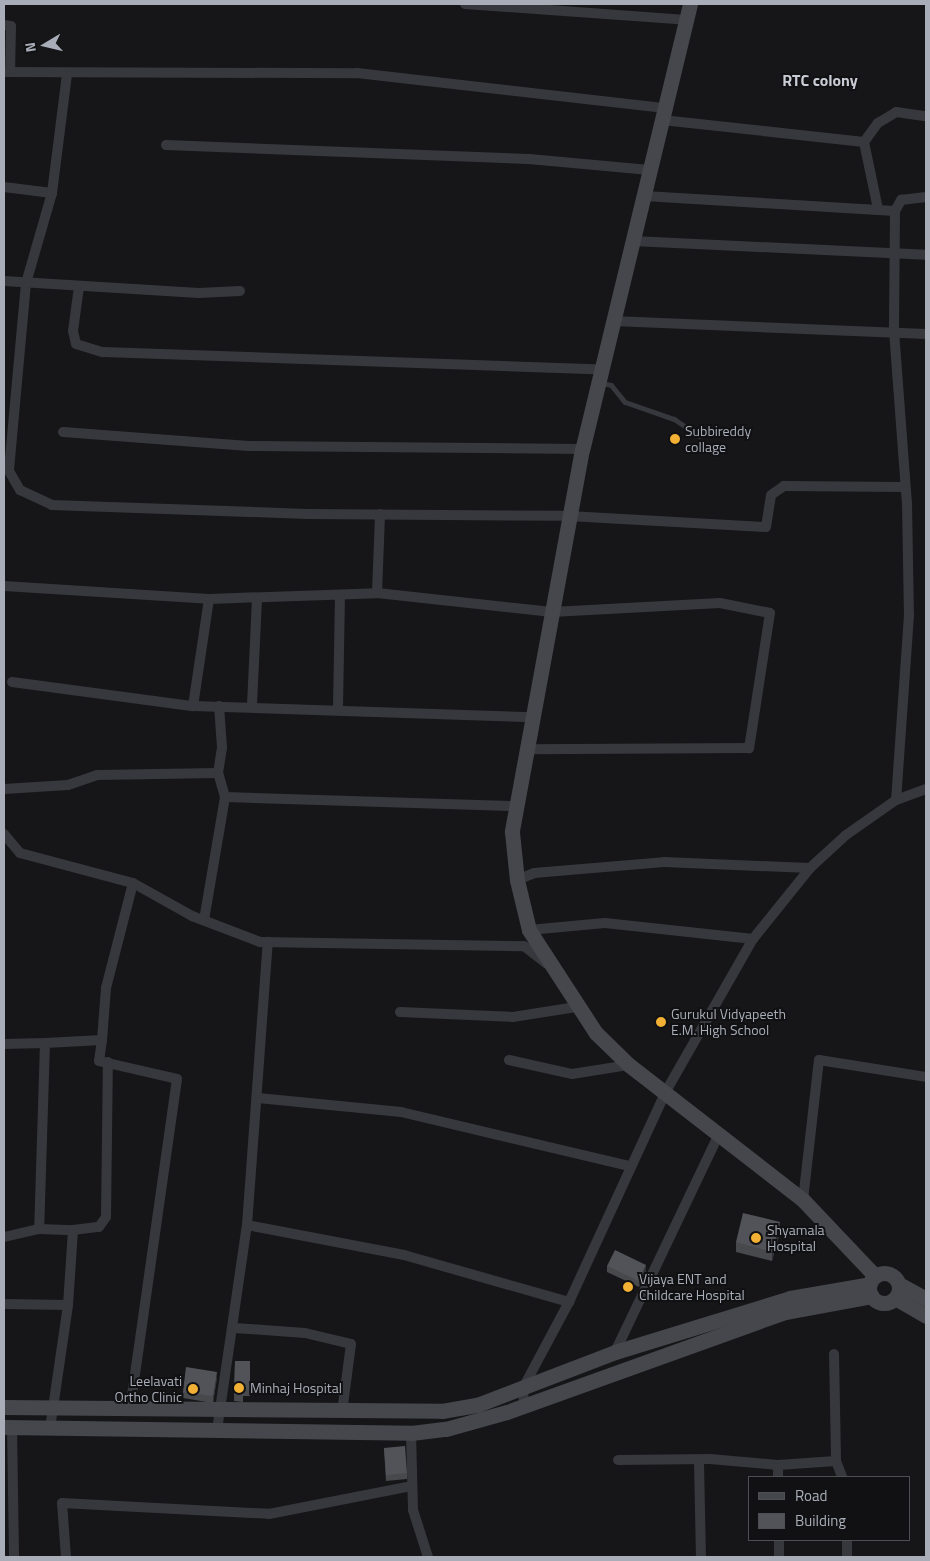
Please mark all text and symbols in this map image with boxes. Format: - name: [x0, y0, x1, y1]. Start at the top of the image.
- north arrow: [20, 20, 70, 70]
- text: N: [19, 41, 41, 54]
- district label: RTC colony: [782, 70, 858, 90]
- place label: Subbireddy collage: [685, 423, 751, 456]
- marker: Subbireddy collage: [669, 433, 681, 445]
- place label: Gurukul Vidyapeeth E.M. High School: [671, 1006, 786, 1038]
- marker: Gurukul Vidyapeeth E.M. High School: [655, 1016, 667, 1028]
- place label: Shyamala Hospital: [767, 1222, 825, 1254]
- marker: Shyamala Hospital: [749, 1231, 763, 1245]
- place label: Vijaya ENT and Childcare Hospital: [639, 1271, 745, 1304]
- marker: Vijaya ENT and Childcare Hospital: [621, 1280, 635, 1294]
- place label: Leelavati Ortho Clinic: [114, 1373, 182, 1405]
- place label: Minhaj Hospital: [250, 1380, 342, 1396]
- marker: Minhaj Hospital: [232, 1381, 246, 1395]
- marker: Leelavati Ortho Clinic: [186, 1382, 200, 1396]
- legend: [748, 1476, 910, 1541]
- text: Road: [795, 1484, 827, 1507]
- text: Building: [795, 1509, 846, 1532]

